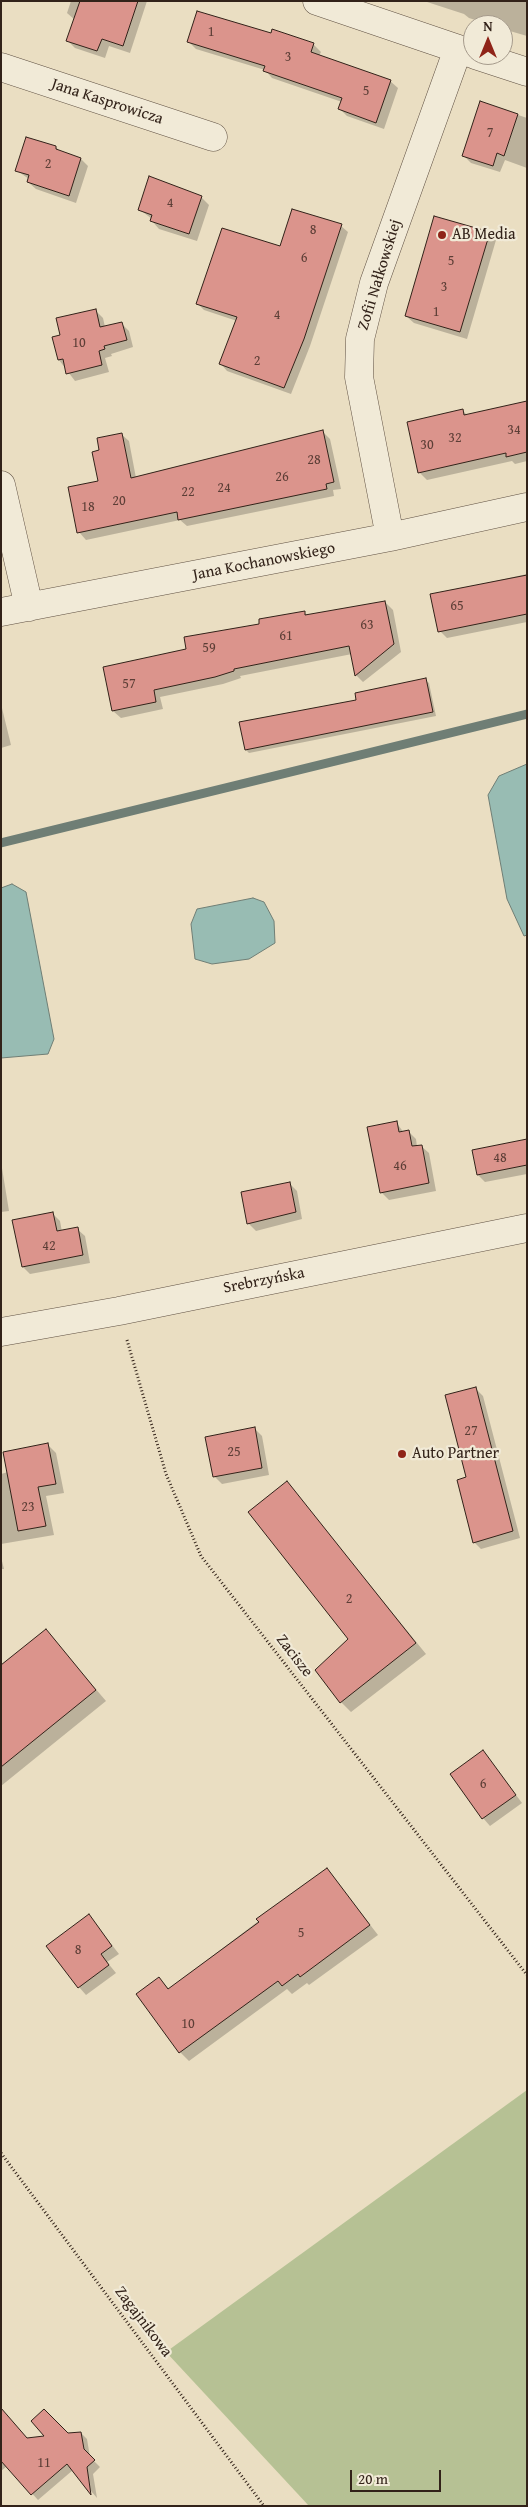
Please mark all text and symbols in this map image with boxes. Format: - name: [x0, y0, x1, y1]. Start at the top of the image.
- north arrow: [463, 15, 513, 65]
- text: N: [483, 16, 493, 36]
- house number: 1: [208, 24, 214, 40]
- house number: 3: [285, 49, 291, 65]
- street label: Jana Kasprowicza: [49, 75, 165, 129]
- house number: 5: [363, 83, 369, 99]
- house number: 7: [487, 125, 493, 141]
- house number: 2: [45, 156, 51, 172]
- house number: 4: [167, 195, 173, 211]
- street label: Zofii Nałkowskiej: [354, 217, 406, 333]
- house number: 8: [310, 222, 316, 238]
- place label: AB Media: [452, 225, 516, 245]
- marker: AB Media: [436, 229, 448, 241]
- house number: 6: [301, 250, 307, 266]
- house number: 5: [448, 253, 454, 269]
- house number: 3: [441, 279, 447, 295]
- house number: 1: [433, 304, 439, 320]
- house number: 4: [274, 307, 280, 323]
- house number: 10: [72, 335, 86, 351]
- house number: 2: [254, 353, 260, 369]
- house number: 34: [507, 422, 521, 438]
- house number: 32: [448, 430, 462, 446]
- house number: 30: [420, 437, 434, 453]
- house number: 28: [307, 452, 321, 468]
- house number: 26: [275, 469, 289, 485]
- house number: 24: [217, 480, 231, 496]
- house number: 22: [181, 484, 195, 500]
- house number: 20: [112, 493, 126, 509]
- house number: 18: [81, 499, 95, 515]
- street label: Jana Kochanowskiego: [191, 539, 337, 585]
- house number: 65: [450, 598, 464, 614]
- house number: 63: [360, 617, 374, 633]
- house number: 61: [279, 628, 293, 644]
- house number: 59: [202, 640, 216, 656]
- house number: 57: [122, 676, 136, 692]
- house number: 48: [493, 1150, 507, 1166]
- house number: 46: [393, 1158, 407, 1174]
- house number: 42: [42, 1238, 56, 1254]
- street label: Srebrzyńska: [222, 1264, 306, 1298]
- house number: 27: [464, 1423, 478, 1439]
- house number: 25: [227, 1444, 241, 1460]
- place label: Auto Partner: [412, 1444, 499, 1464]
- marker: Auto Partner: [396, 1448, 408, 1460]
- house number: 23: [21, 1499, 35, 1515]
- house number: 2: [346, 1591, 352, 1607]
- street label: Zacisze: [272, 1631, 316, 1681]
- house number: 6: [480, 1776, 486, 1792]
- house number: 5: [298, 1925, 304, 1941]
- house number: 8: [75, 1942, 81, 1958]
- house number: 10: [181, 2016, 195, 2032]
- street label: Zagajnikowa: [110, 2283, 176, 2361]
- house number: 11: [37, 2455, 51, 2471]
- scale bar: [353, 2460, 444, 2492]
- text: 20 m: [358, 2468, 388, 2489]

